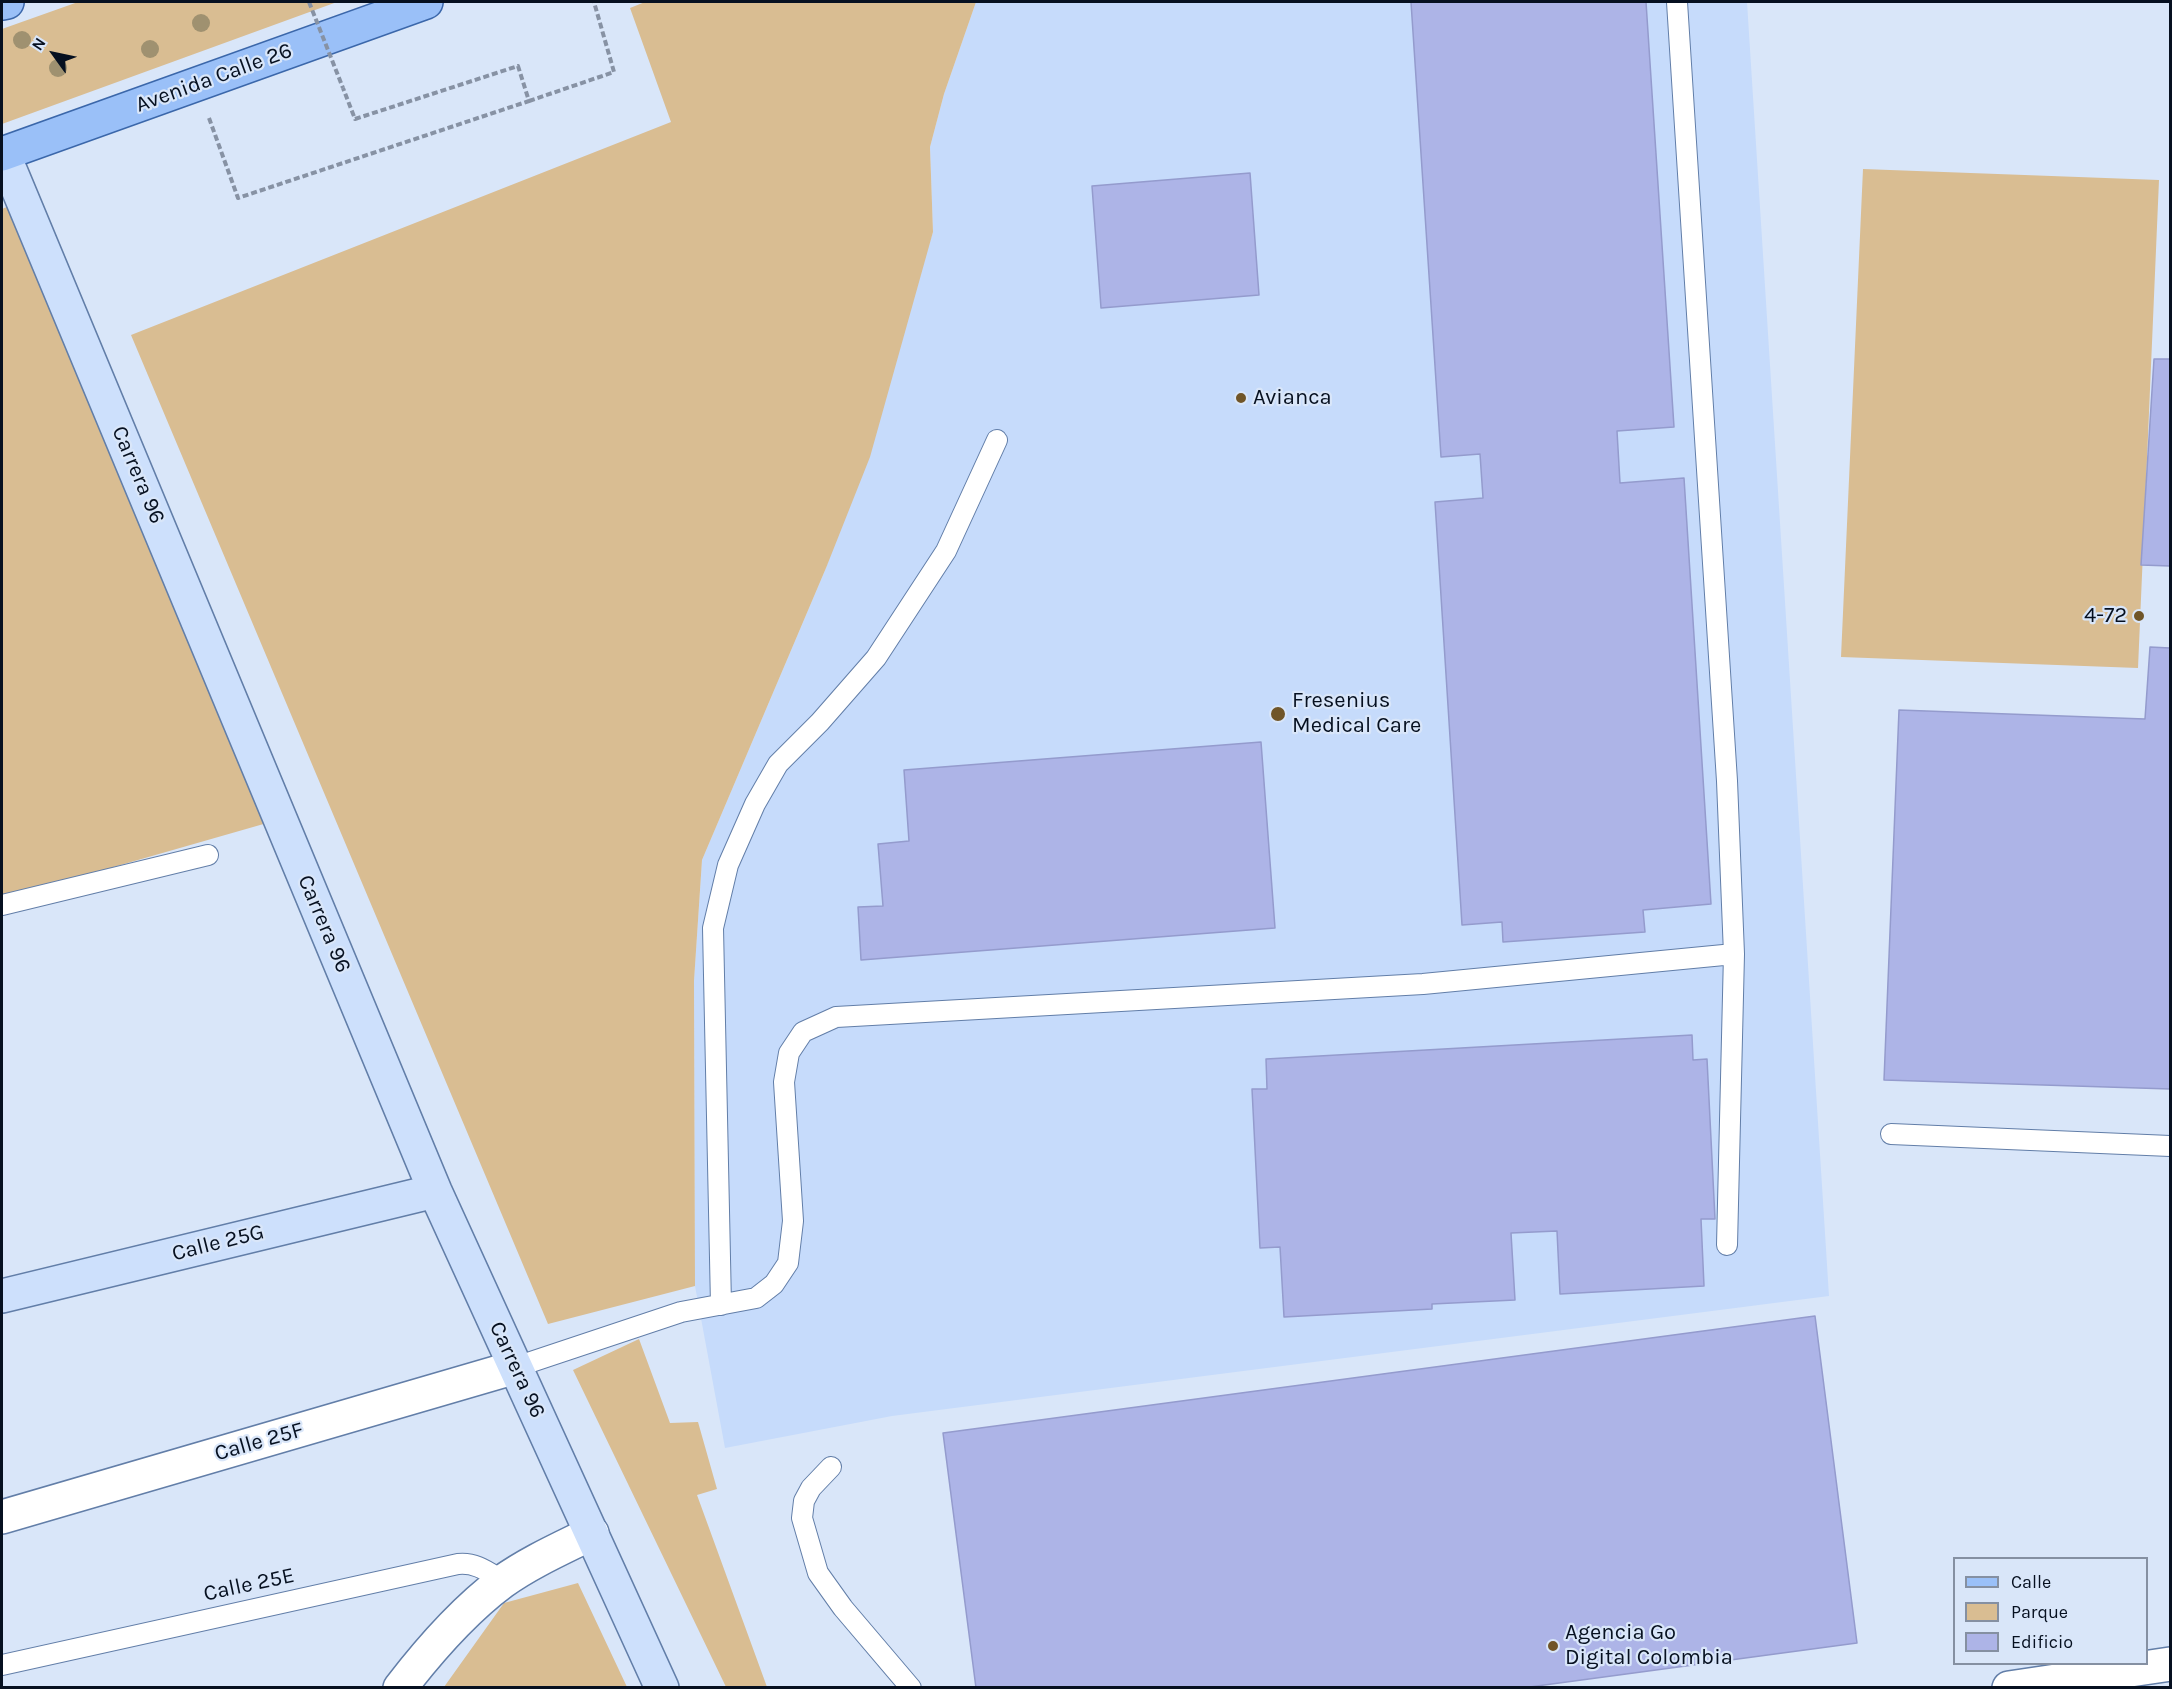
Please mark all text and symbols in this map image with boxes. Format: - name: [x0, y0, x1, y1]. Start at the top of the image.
- north arrow: [24, 24, 84, 84]
- text: N: [27, 34, 50, 54]
- street label: Avenida Calle 26: [132, 37, 296, 119]
- place label: Avianca: [1253, 385, 1332, 411]
- marker: Avianca: [1234, 391, 1248, 405]
- street label: Carrera 96: [106, 422, 170, 528]
- place label: 4-72: [2084, 603, 2127, 629]
- marker: 4-72: [2132, 609, 2146, 623]
- place label: Fresenius Medical Care: [1292, 688, 1421, 740]
- marker: Fresenius Medical Care: [1269, 705, 1287, 723]
- street label: Carrera 96: [292, 871, 356, 977]
- street label: Calle 25G: [169, 1219, 267, 1267]
- street label: Carrera 96: [483, 1318, 551, 1422]
- street label: Calle 25F: [212, 1417, 306, 1467]
- legend: [1953, 1557, 2148, 1665]
- street label: Calle 25E: [201, 1563, 297, 1607]
- text: Calle: [2011, 1571, 2051, 1593]
- text: Parque: [2011, 1601, 2068, 1623]
- place label: Agencia Go Digital Colombia: [1565, 1620, 1733, 1672]
- text: Edificio: [2011, 1631, 2073, 1653]
- marker: Agencia Go Digital Colombia: [1546, 1639, 1560, 1653]

